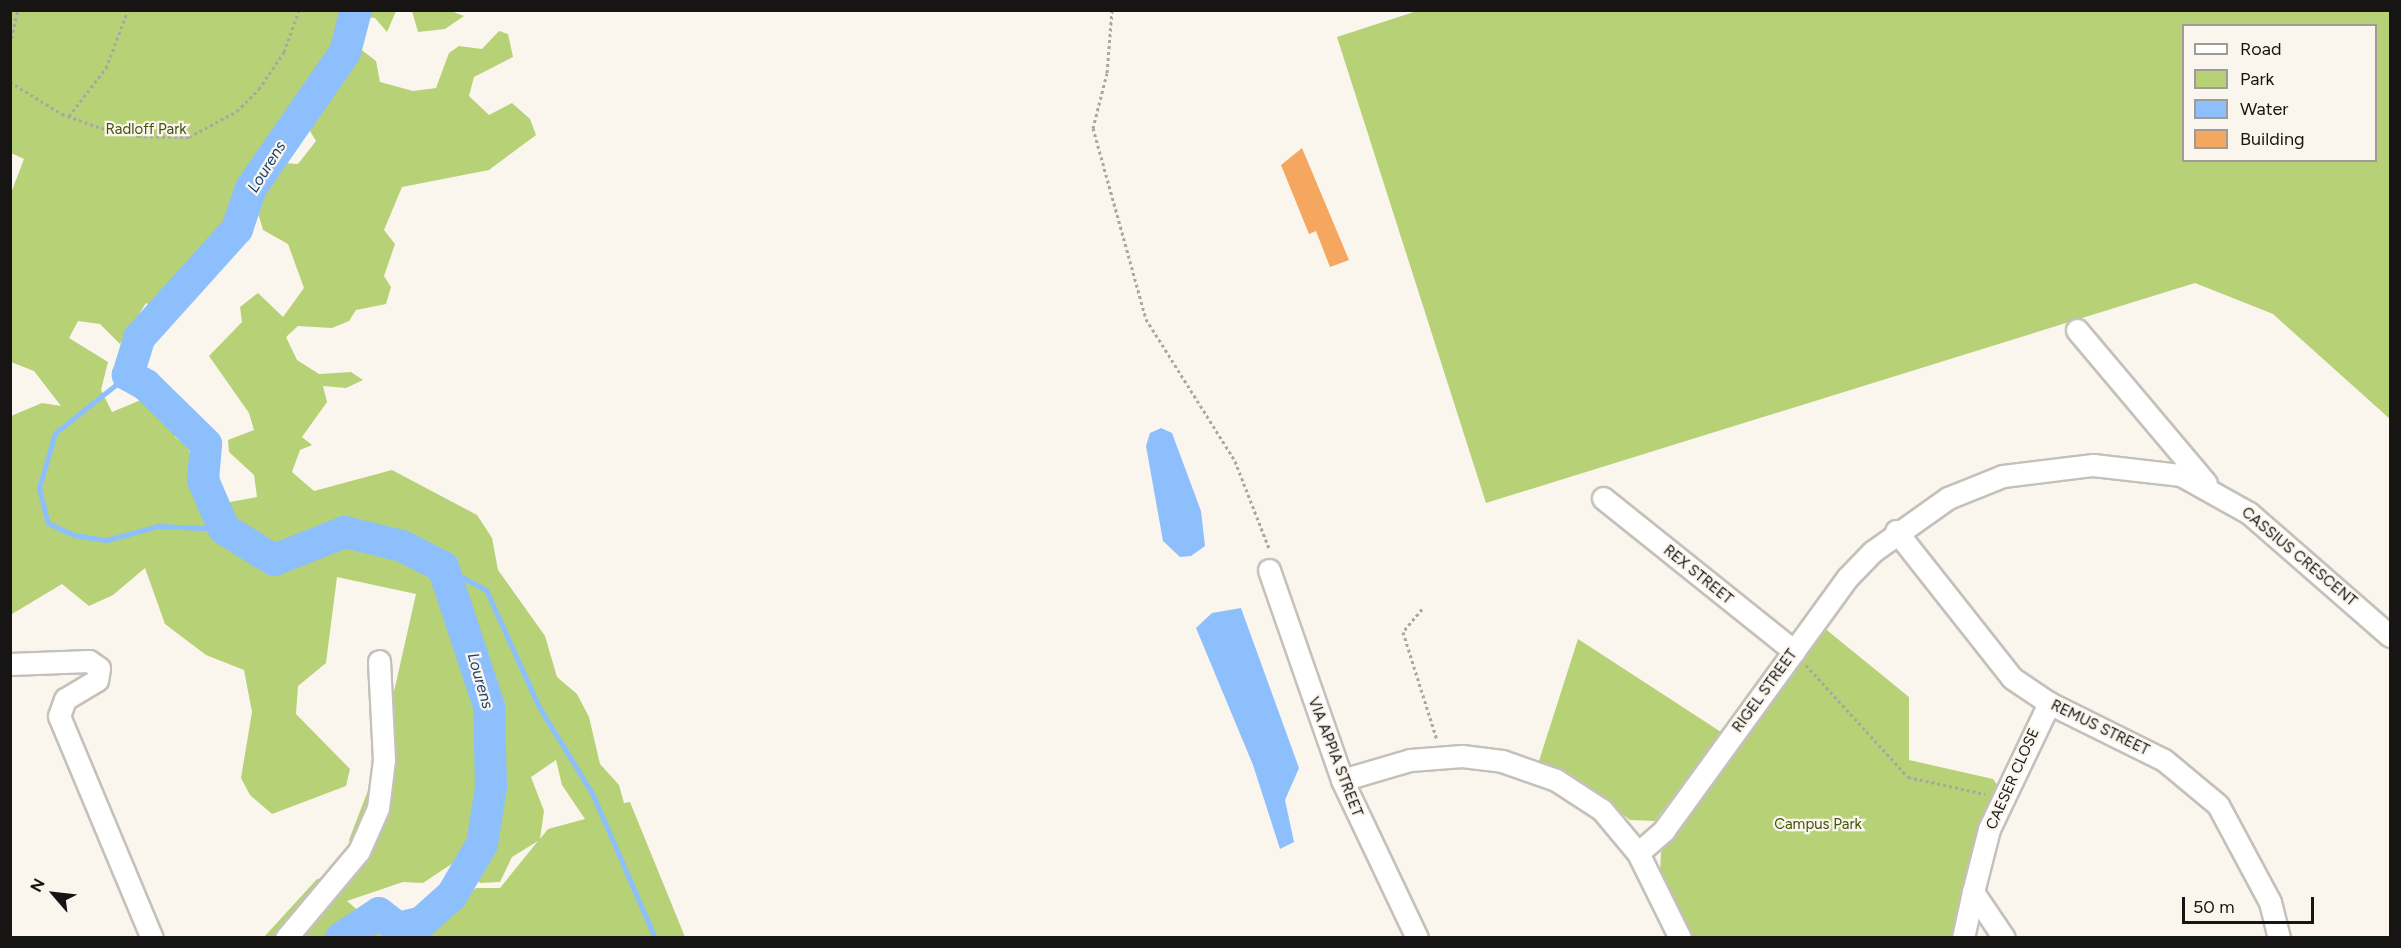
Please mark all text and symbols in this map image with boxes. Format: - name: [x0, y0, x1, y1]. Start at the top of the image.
- legend: [2182, 24, 2377, 162]
- text: Road: [2240, 38, 2281, 60]
- text: Park: [2240, 68, 2274, 90]
- text: Water: [2240, 98, 2288, 120]
- park label: Radloff Park: [105, 121, 187, 139]
- text: Building: [2240, 128, 2305, 150]
- water label: Lourens: [244, 138, 290, 196]
- street label: CASSIUS CRESCENT: [2238, 504, 2360, 610]
- street label: REX STREET: [1660, 542, 1736, 608]
- street label: RIGEL STREET: [1729, 646, 1801, 736]
- water label: Lourens: [463, 651, 497, 711]
- street label: VIA APPIA STREET: [1304, 695, 1366, 819]
- street label: REMUS STREET: [2048, 696, 2152, 760]
- street label: CAESER CLOSE: [1983, 726, 2043, 832]
- park label: Campus Park: [1774, 816, 1862, 834]
- north arrow: [24, 864, 84, 924]
- text: N: [26, 875, 49, 895]
- scale bar: [2185, 885, 2317, 923]
- text: 50 m: [2193, 896, 2235, 918]

